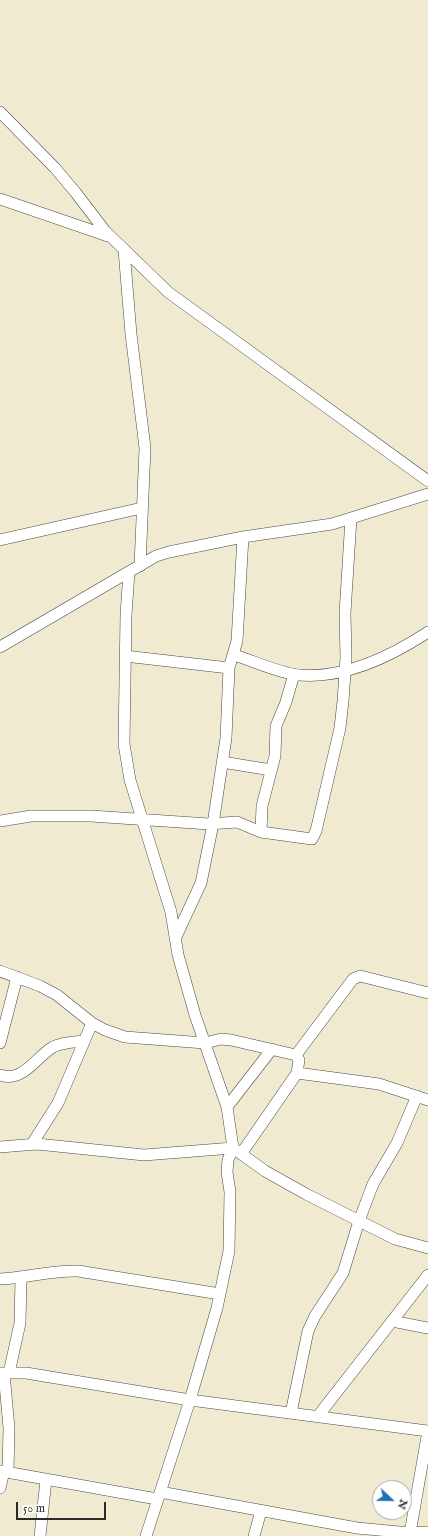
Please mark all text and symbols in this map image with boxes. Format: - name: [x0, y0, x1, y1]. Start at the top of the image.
- north arrow: [372, 1480, 412, 1520]
- scale bar: [18, 1494, 108, 1520]
- text: N: [394, 1497, 410, 1511]
- text: 50 m: [23, 1501, 45, 1516]

